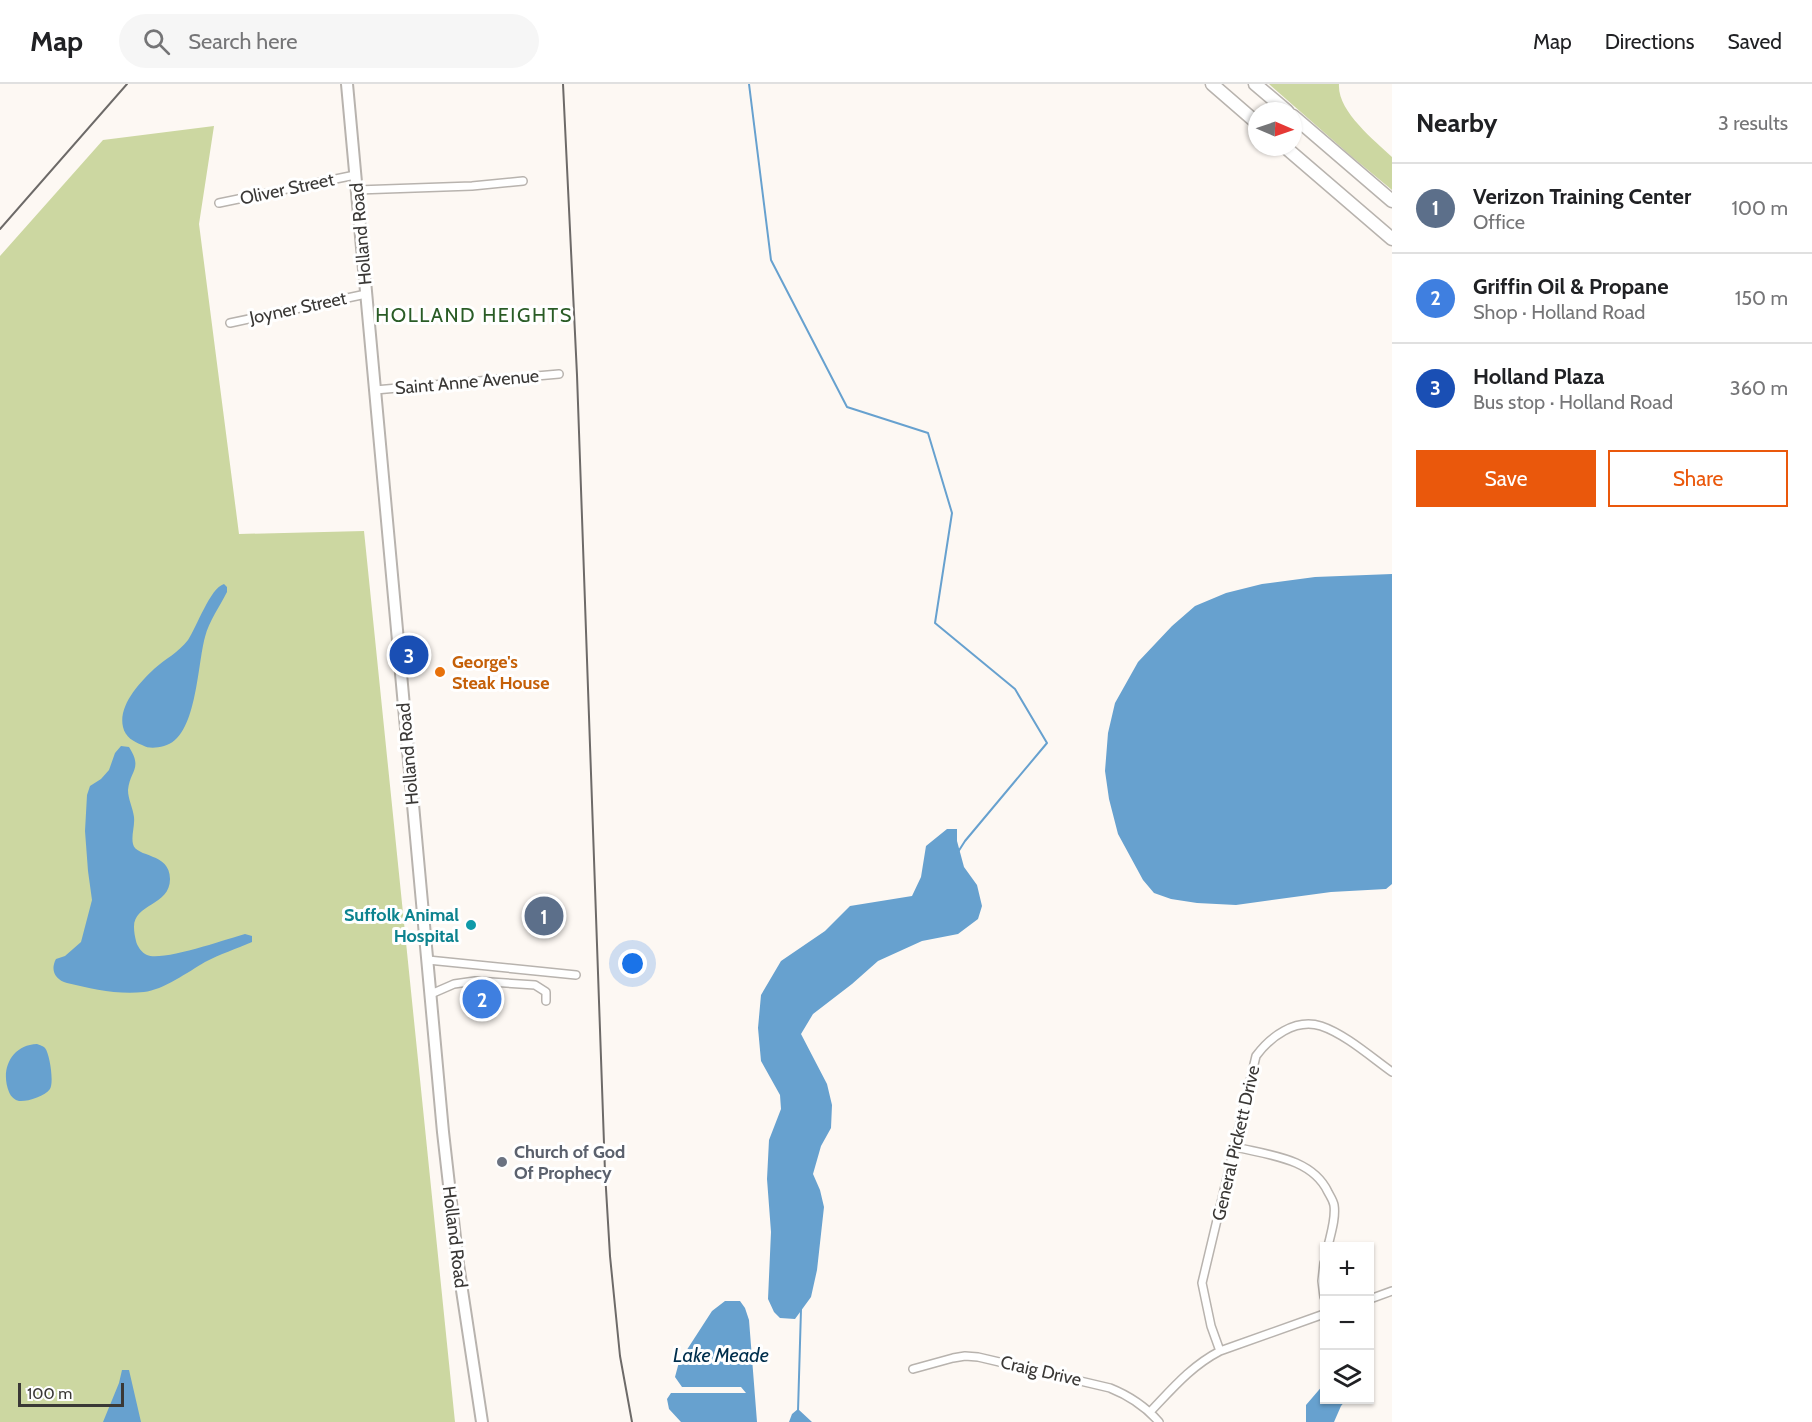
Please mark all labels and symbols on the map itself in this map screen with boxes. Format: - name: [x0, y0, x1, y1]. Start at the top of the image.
- north arrow: [1248, 102, 1302, 156]
- street label: Oliver Street: [238, 168, 336, 210]
- street label: Holland Road: [346, 182, 376, 286]
- street label: Joyner Street: [247, 287, 348, 329]
- district label: HOLLAND HEIGHTS: [375, 303, 573, 327]
- street label: Saint Anne Avenue: [394, 365, 540, 399]
- pin: 3: [390, 632, 428, 678]
- place label: George's Steak House: [452, 651, 549, 694]
- marker: George's Steak House: [433, 665, 447, 679]
- street label: Holland Road: [393, 702, 423, 806]
- pin: 1: [524, 894, 564, 938]
- place label: Suffolk Animal Hospital: [344, 904, 459, 947]
- marker: Suffolk Animal Hospital: [464, 918, 478, 932]
- your location: [618, 949, 647, 978]
- pin: 2: [462, 976, 502, 1022]
- street label: General Pickett Drive: [1207, 1063, 1265, 1223]
- place label: Church of God Of Prophecy: [514, 1141, 625, 1184]
- marker: Church of God Of Prophecy: [495, 1155, 509, 1169]
- street label: Holland Road: [438, 1185, 472, 1289]
- water label: Lake Meade: [673, 1343, 769, 1367]
- street label: Craig Drive: [998, 1351, 1084, 1391]
- scale bar: [18, 1380, 124, 1408]

